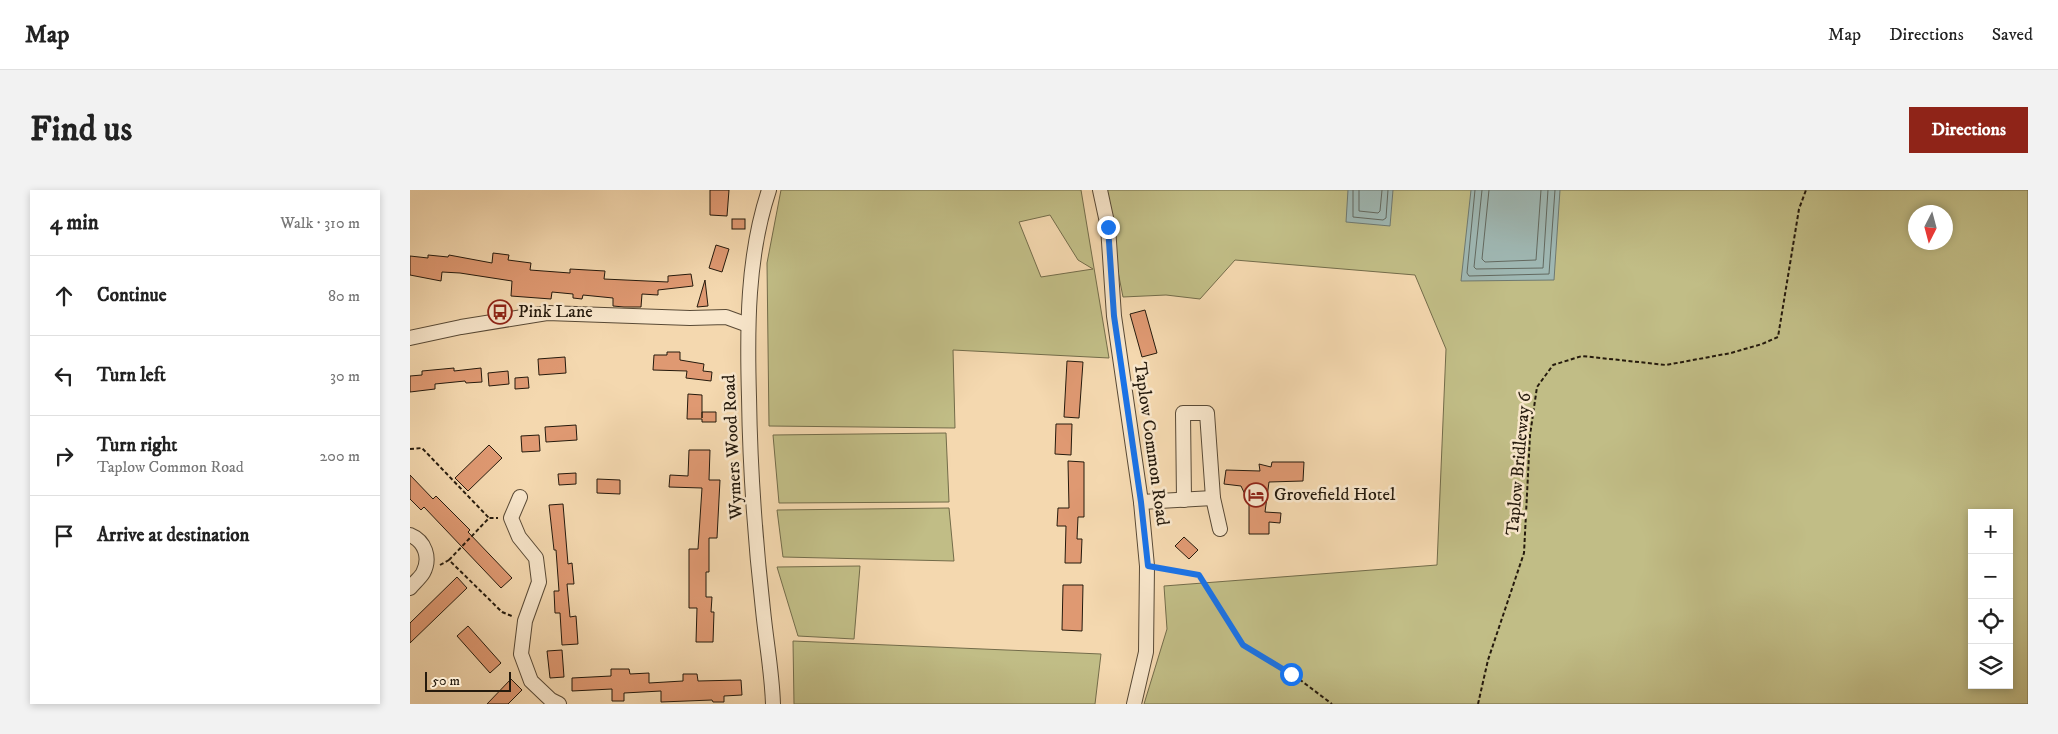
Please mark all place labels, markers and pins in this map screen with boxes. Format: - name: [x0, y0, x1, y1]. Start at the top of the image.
- bus stop icon: Pink Lane: [487, 299, 513, 325]
- place label: Pink Lane: [518, 301, 593, 323]
- hotel icon: Grovefield Hotel: [1243, 482, 1269, 508]
- place label: Grovefield Hotel: [1274, 484, 1396, 506]

